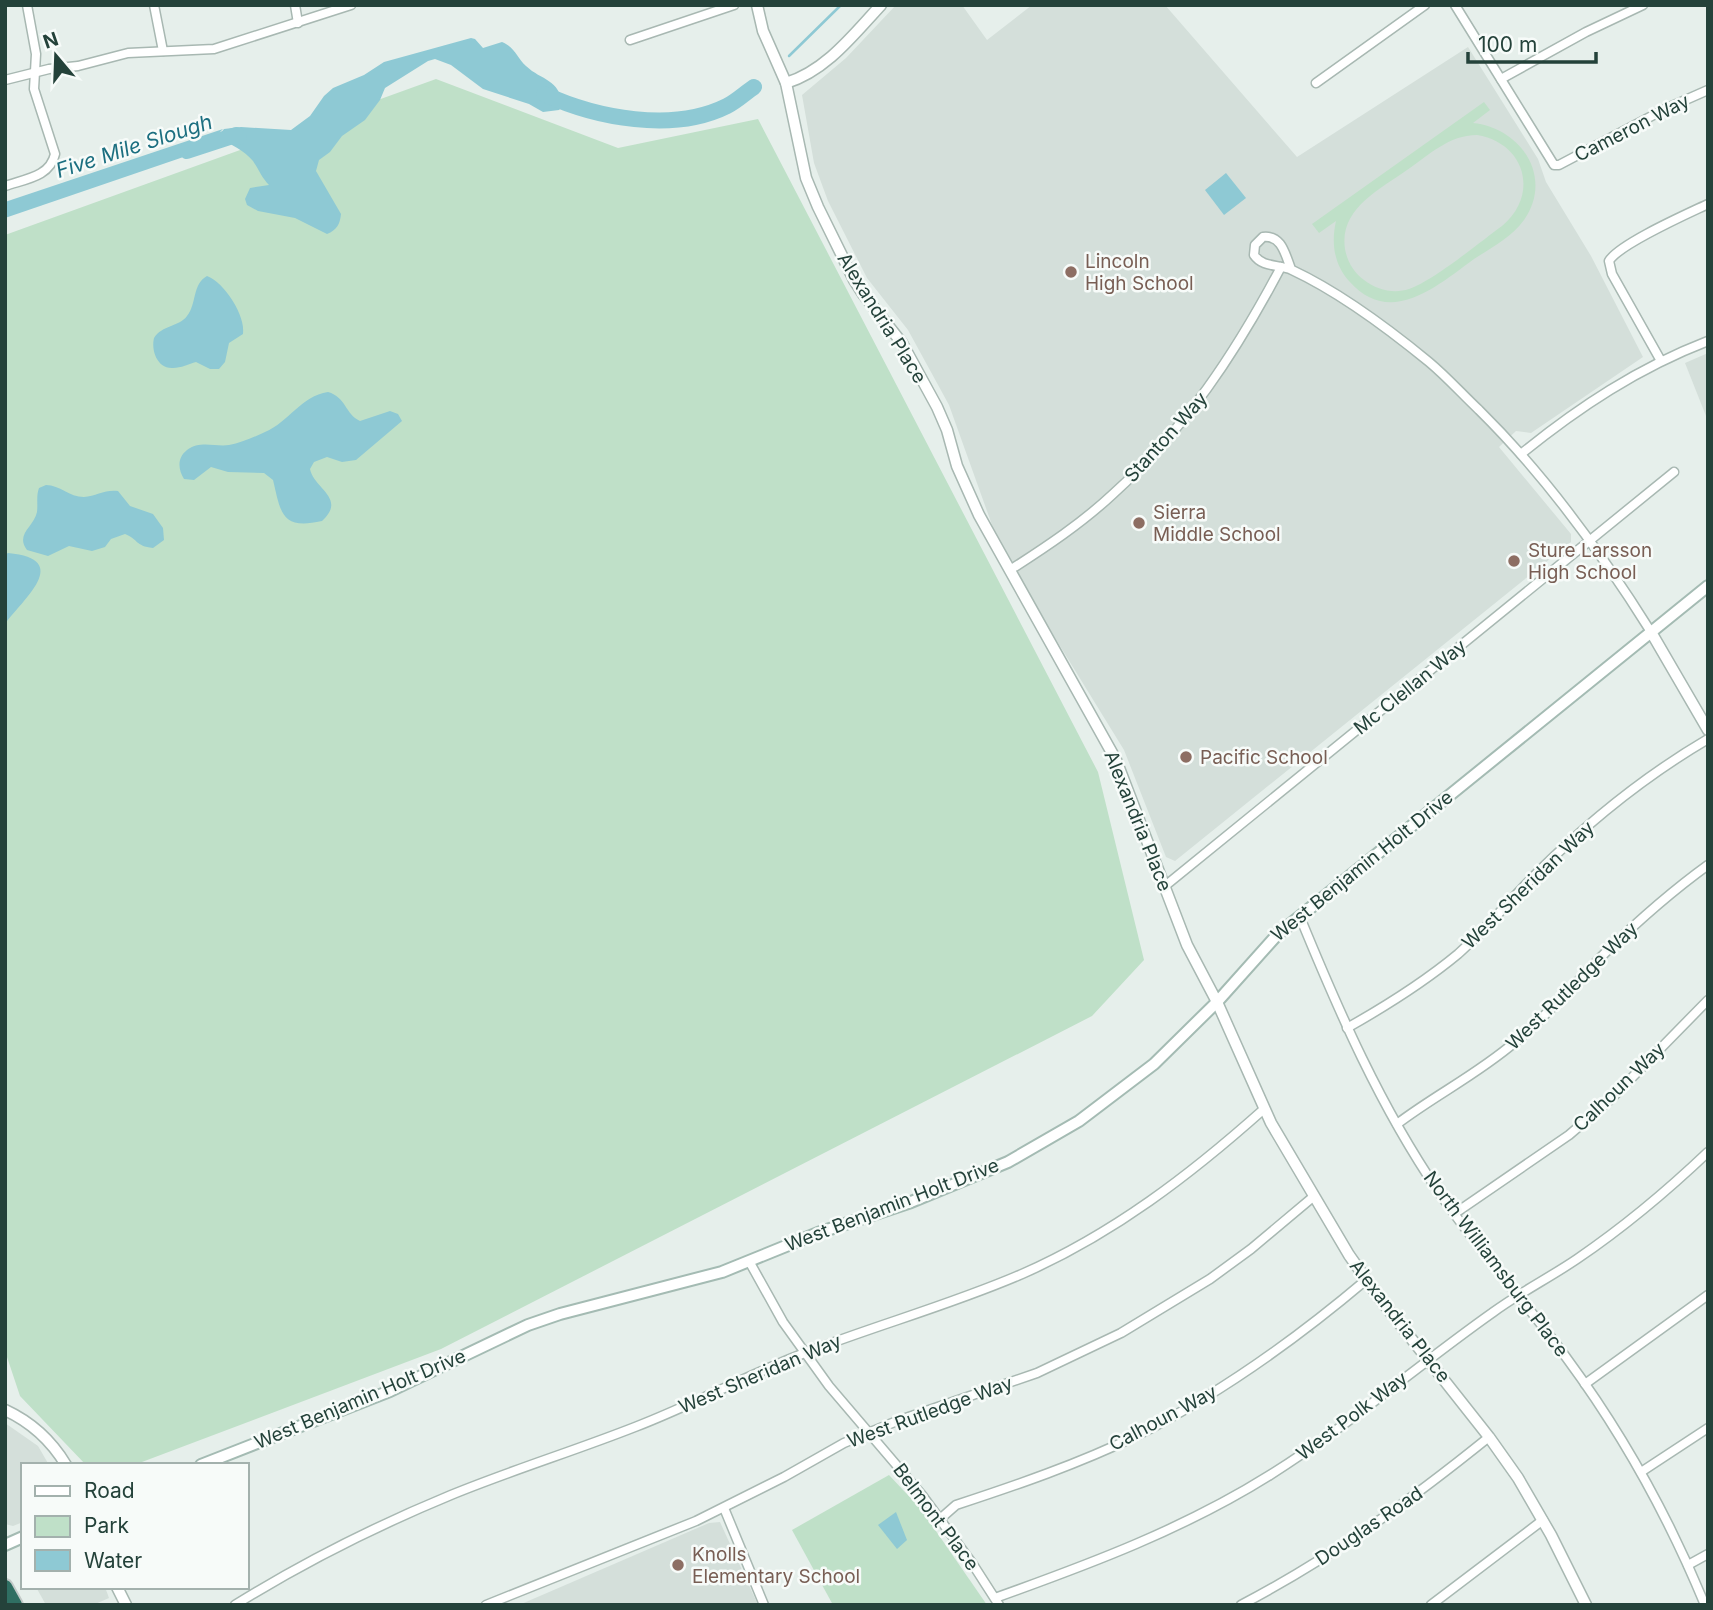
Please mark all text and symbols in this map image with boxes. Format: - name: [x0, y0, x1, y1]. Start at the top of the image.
- north arrow: [21, 21, 91, 91]
- scale bar: [1468, 21, 1596, 65]
- text: N: [40, 27, 61, 54]
- text: 100 m: [1478, 32, 1537, 57]
- street label: Cameron Way: [1571, 89, 1694, 167]
- water label: Five Mile Slough: [53, 109, 215, 183]
- street label: Alexandria Place: [833, 248, 931, 388]
- place label: Lincoln High School: [1085, 250, 1194, 295]
- marker: Lincoln High School: [1063, 264, 1079, 280]
- street label: Stanton Way: [1120, 387, 1213, 487]
- place label: Sierra Middle School: [1153, 501, 1281, 546]
- marker: Sierra Middle School: [1131, 515, 1147, 531]
- place label: Sture Larsson High School: [1528, 539, 1652, 584]
- marker: Sture Larsson High School: [1506, 553, 1522, 569]
- street label: Mc Clellan Way: [1349, 634, 1471, 739]
- place label: Pacific School: [1200, 746, 1328, 769]
- street label: Alexandria Place: [1099, 747, 1177, 895]
- marker: Pacific School: [1178, 749, 1194, 765]
- street label: West Benjamin Holt Drive: [1266, 786, 1458, 946]
- street label: West Sheridan Way: [1457, 816, 1599, 954]
- street label: West Rutledge Way: [1501, 917, 1643, 1055]
- street label: Calhoun Way: [1568, 1037, 1670, 1136]
- street label: West Benjamin Holt Drive: [782, 1154, 1002, 1256]
- street label: North Williamsburg Place: [1419, 1167, 1573, 1361]
- street label: Alexandria Place: [1345, 1255, 1455, 1387]
- street label: West Sheridan Way: [675, 1329, 845, 1419]
- street label: West Benjamin Holt Drive: [251, 1344, 469, 1454]
- street label: West Polk Way: [1292, 1367, 1412, 1465]
- street label: West Rutledge Way: [844, 1371, 1016, 1453]
- street label: Calhoun Way: [1105, 1380, 1221, 1456]
- street label: Belmont Place: [888, 1459, 984, 1575]
- legend: [21, 1463, 248, 1589]
- text: Road: [84, 1478, 135, 1503]
- street label: Douglas Road: [1311, 1482, 1427, 1570]
- text: Park: [84, 1513, 129, 1538]
- place label: Knolls Elementary School: [692, 1543, 860, 1588]
- text: Water: [84, 1548, 142, 1573]
- marker: Knolls Elementary School: [670, 1557, 686, 1573]

